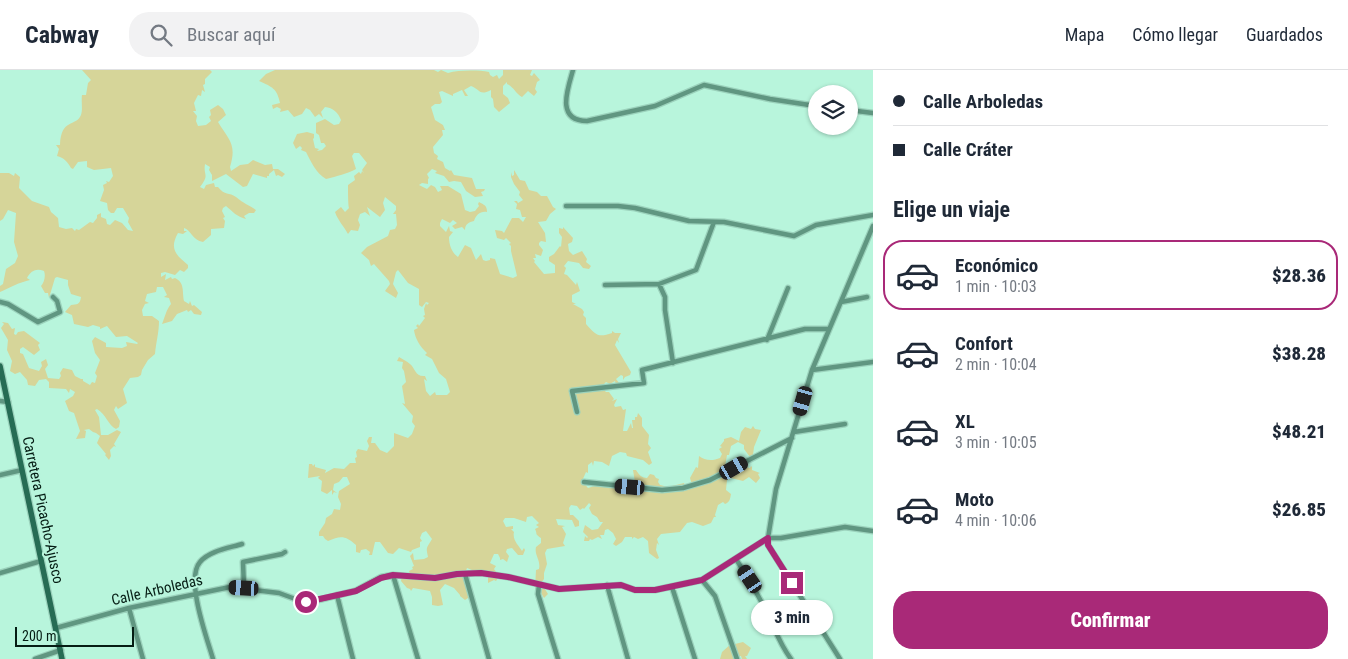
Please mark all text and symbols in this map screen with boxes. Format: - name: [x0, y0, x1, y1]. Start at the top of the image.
- search box: [129, 12, 479, 57]
- text: Cabway: [25, 21, 99, 49]
- icon: search: [147, 21, 175, 49]
- text: Buscar aquí: [187, 23, 275, 46]
- text: Mapa: [1065, 24, 1104, 45]
- text: Cómo llegar: [1132, 24, 1218, 45]
- text: Guardados: [1246, 24, 1323, 45]
- map controls: [808, 85, 858, 135]
- button: layers: [808, 85, 858, 135]
- text: Calle Arboledas: [923, 90, 1043, 113]
- text: Calle Cráter: [923, 138, 1013, 161]
- text: Elige un viaje: [893, 197, 1010, 222]
- icon: car: [895, 253, 940, 298]
- text: Económico: [955, 254, 1038, 277]
- text: $28.36: [1272, 264, 1326, 287]
- text: 1 min · 10:03: [955, 277, 1037, 296]
- icon: car: [895, 331, 940, 376]
- text: Confort: [955, 332, 1013, 355]
- text: $38.28: [1272, 342, 1326, 365]
- text: 2 min · 10:04: [955, 355, 1037, 374]
- car: [791, 385, 814, 417]
- icon: car: [895, 409, 940, 454]
- text: XL: [955, 410, 975, 433]
- text: $48.21: [1272, 420, 1326, 443]
- text: 3 min · 10:05: [955, 433, 1037, 452]
- street label: Carretera Picacho-Ajusco: [19, 435, 67, 585]
- car: [717, 454, 750, 482]
- car: [614, 478, 645, 496]
- icon: car: [895, 487, 940, 532]
- text: Moto: [955, 488, 994, 511]
- text: $26.85: [1272, 498, 1326, 521]
- text: 4 min · 10:06: [955, 511, 1037, 530]
- car: [735, 562, 764, 596]
- street label: Calle Arboledas: [110, 571, 205, 609]
- route end: [781, 572, 803, 594]
- car: [228, 580, 259, 596]
- route start: [295, 591, 317, 613]
- button: Confirmar: [893, 591, 1328, 649]
- callout: 3 min: [751, 600, 833, 636]
- text: 3 min: [774, 608, 810, 627]
- scale bar: [15, 624, 134, 647]
- text: 200 m: [22, 628, 57, 644]

